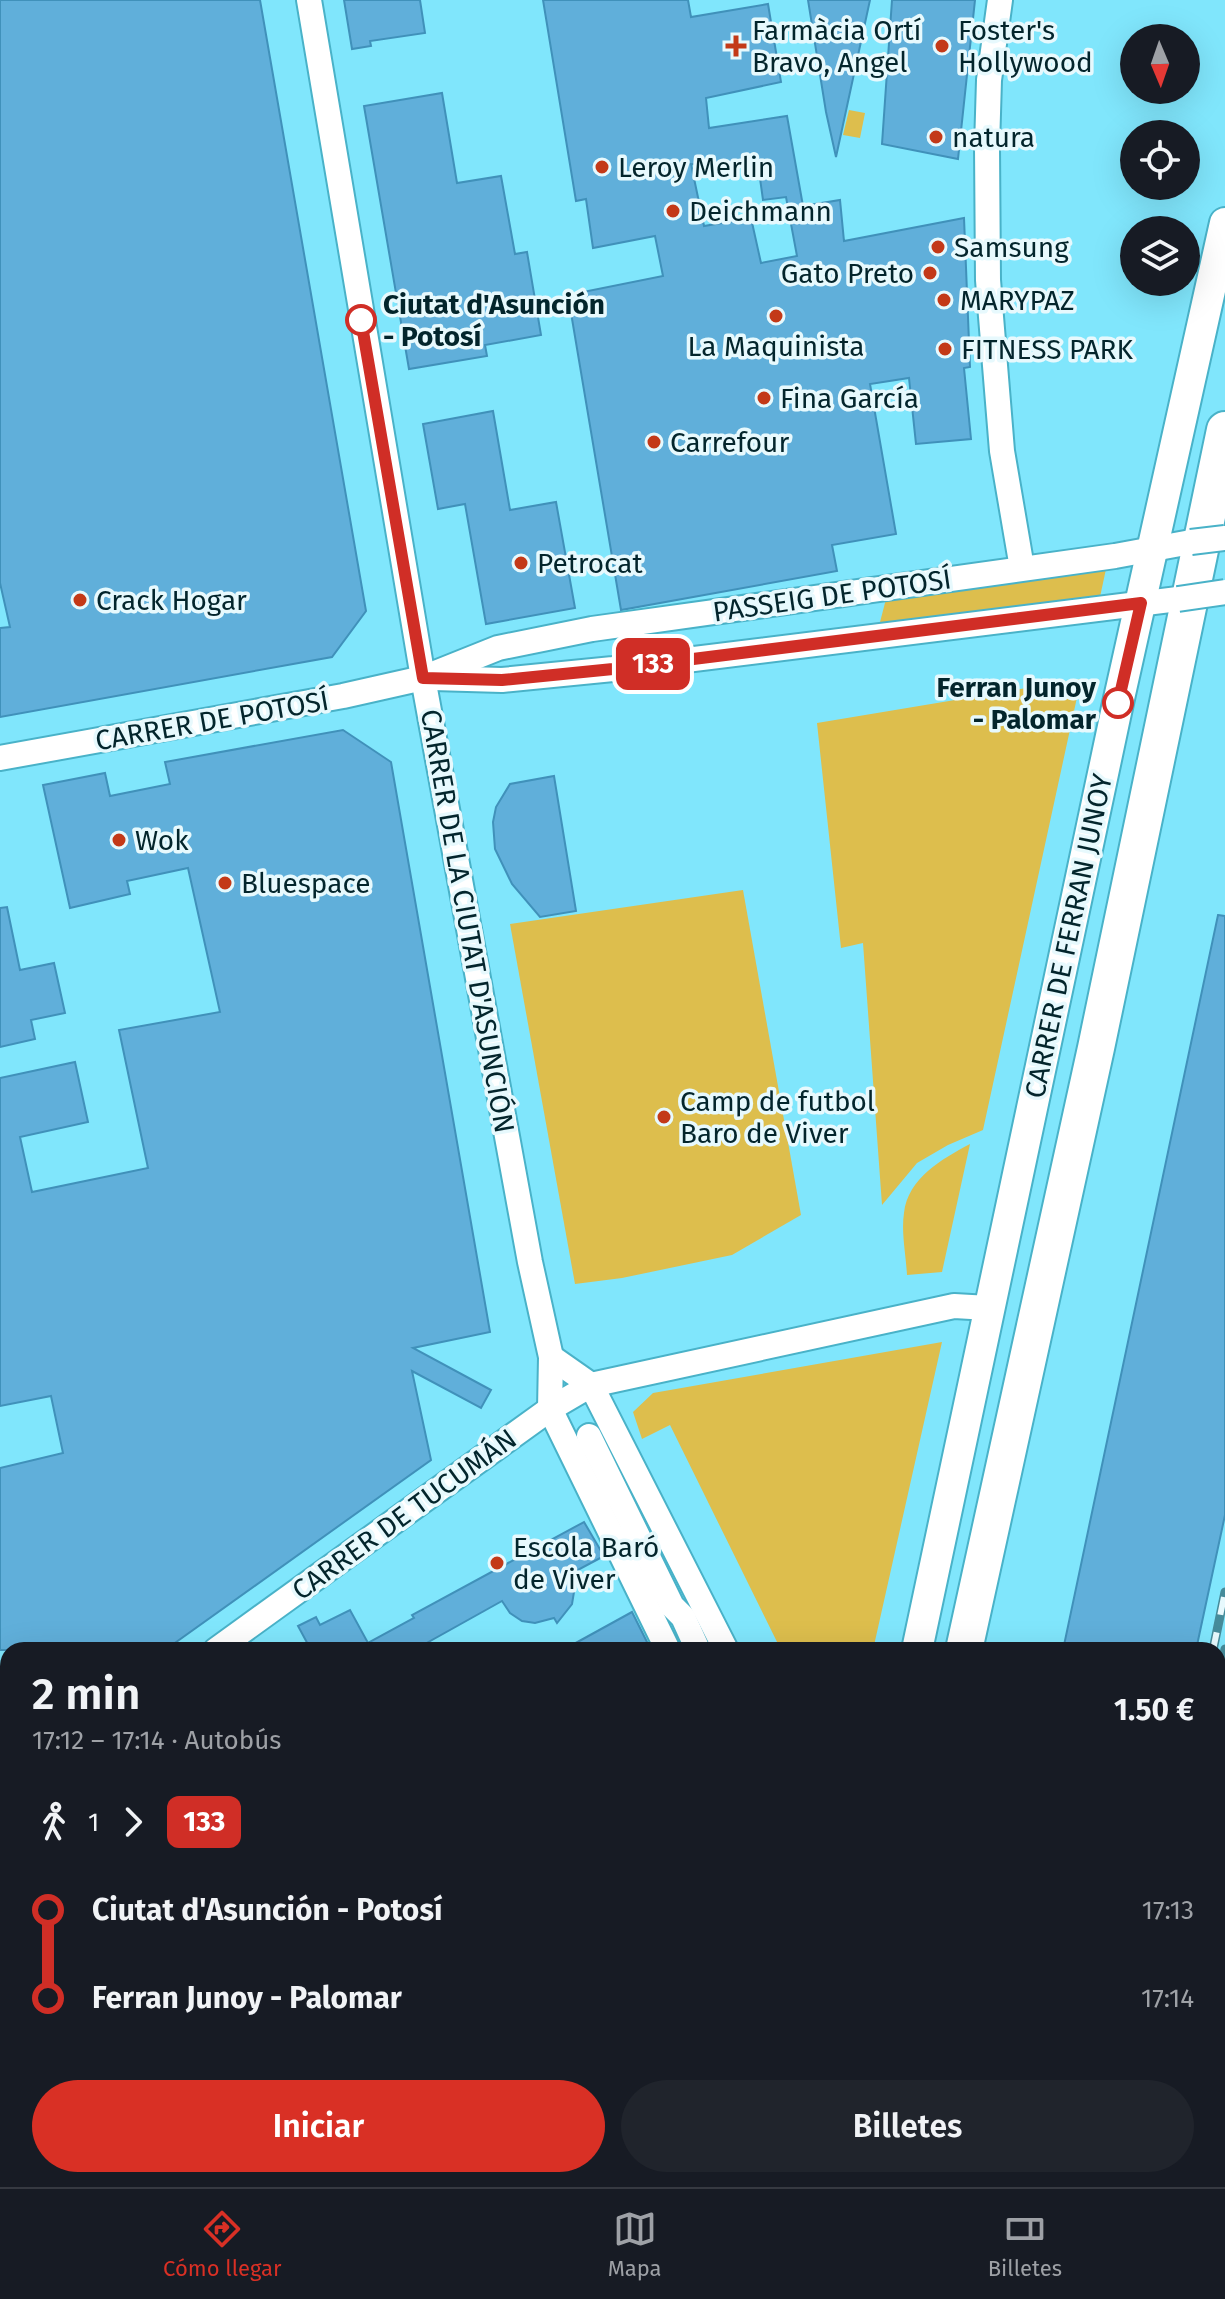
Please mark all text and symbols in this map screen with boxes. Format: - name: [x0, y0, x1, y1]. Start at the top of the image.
- place label: Farmàcia Ortí Bravo, Angel: [752, 14, 922, 79]
- place label: Foster's Hollywood: [958, 14, 1093, 79]
- north arrow: [1120, 24, 1200, 104]
- map controls: [1120, 24, 1200, 296]
- marker: Farmàcia Ortí Bravo, Angel: [727, 37, 745, 55]
- marker: Foster's Hollywood: [933, 37, 951, 55]
- button: locate: [1120, 120, 1200, 200]
- place label: natura: [952, 121, 1035, 154]
- marker: natura: [927, 128, 945, 146]
- place label: Leroy Merlin: [618, 151, 774, 184]
- marker: Leroy Merlin: [593, 158, 611, 176]
- place label: Deichmann: [689, 195, 832, 228]
- marker: Deichmann: [664, 202, 682, 220]
- button: layers: [1120, 216, 1200, 296]
- place label: Samsung: [954, 231, 1069, 264]
- marker: Samsung: [929, 238, 947, 256]
- place label: Gato Preto: [781, 257, 914, 290]
- marker: Gato Preto: [921, 264, 939, 282]
- place label: MARYPAZ: [960, 284, 1075, 317]
- place label: Ciutat d'Asunción - Potosí: [383, 288, 605, 353]
- marker: MARYPAZ: [935, 291, 953, 309]
- marker: Ciutat d'Asunción - Potosí: [346, 305, 376, 335]
- marker: La Maquinista: [767, 307, 785, 325]
- place label: La Maquinista: [688, 330, 864, 363]
- place label: FITNESS PARK: [961, 333, 1133, 366]
- marker: FITNESS PARK: [936, 340, 954, 358]
- place label: Fina García: [780, 382, 919, 415]
- marker: Fina García: [755, 389, 773, 407]
- place label: Carrefour: [670, 426, 789, 459]
- marker: Carrefour: [645, 433, 663, 451]
- place label: Petrocat: [537, 547, 643, 580]
- marker: Petrocat: [512, 554, 530, 572]
- street label: PASSEIG DE POTOSÍ: [711, 562, 954, 629]
- place label: Crack Hogar: [96, 584, 247, 617]
- marker: Crack Hogar: [71, 591, 89, 609]
- line badge: 133: [607, 638, 699, 690]
- text: 133: [632, 647, 674, 680]
- place label: Ferran Junoy - Palomar: [937, 671, 1097, 736]
- street label: CARRER DE POTOSÍ: [93, 684, 331, 757]
- marker: Ferran Junoy - Palomar: [1103, 688, 1133, 718]
- street label: CARRER DE LA CIUTAT D'ASUNCIÓN: [414, 707, 521, 1135]
- street label: CARRER DE FERRAN JUNOY: [1018, 770, 1119, 1101]
- place label: Wok: [135, 824, 189, 857]
- marker: Wok: [110, 831, 128, 849]
- place label: Bluespace: [241, 867, 371, 900]
- marker: Bluespace: [216, 874, 234, 892]
- place label: Camp de futbol Baro de Viver: [680, 1085, 875, 1150]
- marker: Camp de futbol Baro de Viver: [655, 1108, 673, 1126]
- street label: CARRER DE TUCUMÁN: [286, 1422, 523, 1607]
- place label: Escola Baró de Viver: [513, 1531, 659, 1596]
- marker: Escola Baró de Viver: [488, 1554, 506, 1572]
- text: 2 min: [32, 1668, 140, 1721]
- text: 1.50 €: [1114, 1692, 1194, 1728]
- text: 17:12 – 17:14 · Autobús: [32, 1725, 281, 1756]
- icon: walk: [32, 1800, 76, 1844]
- icon: forward: [111, 1800, 155, 1844]
- text: 133: [183, 1805, 225, 1838]
- text: 1: [88, 1807, 99, 1838]
- text: Ciutat d'Asunción - Potosí: [92, 1892, 442, 1928]
- text: 17:13: [1142, 1895, 1194, 1926]
- text: Ferran Junoy - Palomar: [92, 1980, 402, 2016]
- text: 17:14: [1141, 1983, 1194, 2014]
- button: Iniciar: [32, 2080, 605, 2172]
- button: Billetes: [621, 2080, 1194, 2172]
- tab: Cómo llegar: [163, 2207, 282, 2282]
- tab: Mapa: [608, 2207, 662, 2282]
- tab: Billetes: [988, 2207, 1062, 2282]

